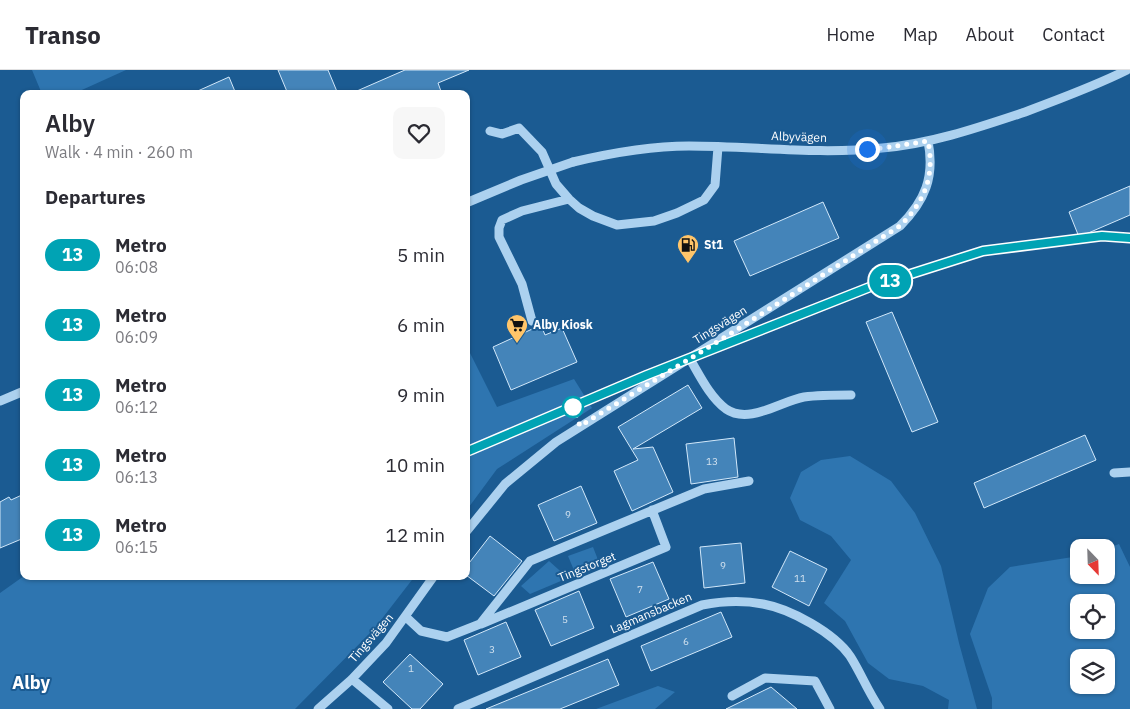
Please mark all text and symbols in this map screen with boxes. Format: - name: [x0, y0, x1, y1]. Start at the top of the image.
- text: Transo: [25, 19, 101, 51]
- text: Home: [827, 23, 875, 46]
- text: Map: [903, 23, 938, 46]
- text: About: [966, 23, 1014, 46]
- text: Contact: [1042, 23, 1105, 46]
- text: Alby: [45, 107, 95, 139]
- button: heart: [393, 107, 445, 159]
- street label: Albyvägen: [771, 128, 827, 145]
- your location: [855, 137, 880, 162]
- text: Walk · 4 min · 260 m: [45, 142, 193, 162]
- text: Departures: [45, 185, 145, 209]
- text: Metro: [115, 233, 167, 257]
- fuel station icon: St1: [676, 233, 700, 264]
- place label: St1: [704, 237, 723, 252]
- text: 13: [62, 243, 83, 266]
- text: 5 min: [397, 243, 445, 267]
- text: 06:08: [115, 257, 158, 277]
- line badge: 13: [868, 265, 912, 297]
- text: 13: [879, 269, 901, 292]
- street label: Tingsvägen: [690, 302, 749, 347]
- text: Metro: [115, 303, 167, 327]
- text: 13: [62, 313, 83, 336]
- text: 6 min: [397, 313, 445, 337]
- supermarket icon: Alby Kiosk: [505, 313, 529, 344]
- place label: Alby Kiosk: [533, 317, 593, 332]
- text: 06:09: [115, 327, 158, 347]
- text: Metro: [115, 373, 167, 397]
- text: 13: [62, 383, 83, 406]
- text: 9 min: [397, 383, 445, 407]
- unlabelled marker: [562, 396, 584, 418]
- text: 06:12: [115, 397, 158, 417]
- text: Metro: [115, 443, 167, 467]
- text: 13: [62, 453, 83, 476]
- text: 10 min: [386, 453, 445, 477]
- house number: 13: [706, 455, 718, 468]
- text: 06:13: [115, 467, 158, 487]
- house number: 9: [565, 508, 571, 521]
- text: Metro: [115, 513, 167, 537]
- text: 13: [62, 523, 83, 546]
- text: 12 min: [386, 523, 445, 547]
- text: 06:15: [115, 537, 158, 557]
- north arrow: [1070, 539, 1115, 584]
- map controls: [1070, 539, 1115, 694]
- street label: Tingstorget: [556, 548, 618, 585]
- house number: 9: [720, 559, 726, 572]
- house number: 11: [794, 572, 806, 585]
- house number: 7: [637, 583, 643, 596]
- street label: Lagmansbacken: [608, 589, 694, 636]
- button: locate: [1070, 594, 1115, 639]
- street label: Tingsvägen: [345, 610, 396, 665]
- house number: 5: [562, 613, 568, 626]
- house number: 6: [683, 635, 689, 648]
- house number: 3: [489, 643, 495, 656]
- button: layers: [1070, 649, 1115, 694]
- house number: 1: [408, 662, 414, 675]
- district label: Alby: [12, 671, 50, 694]

